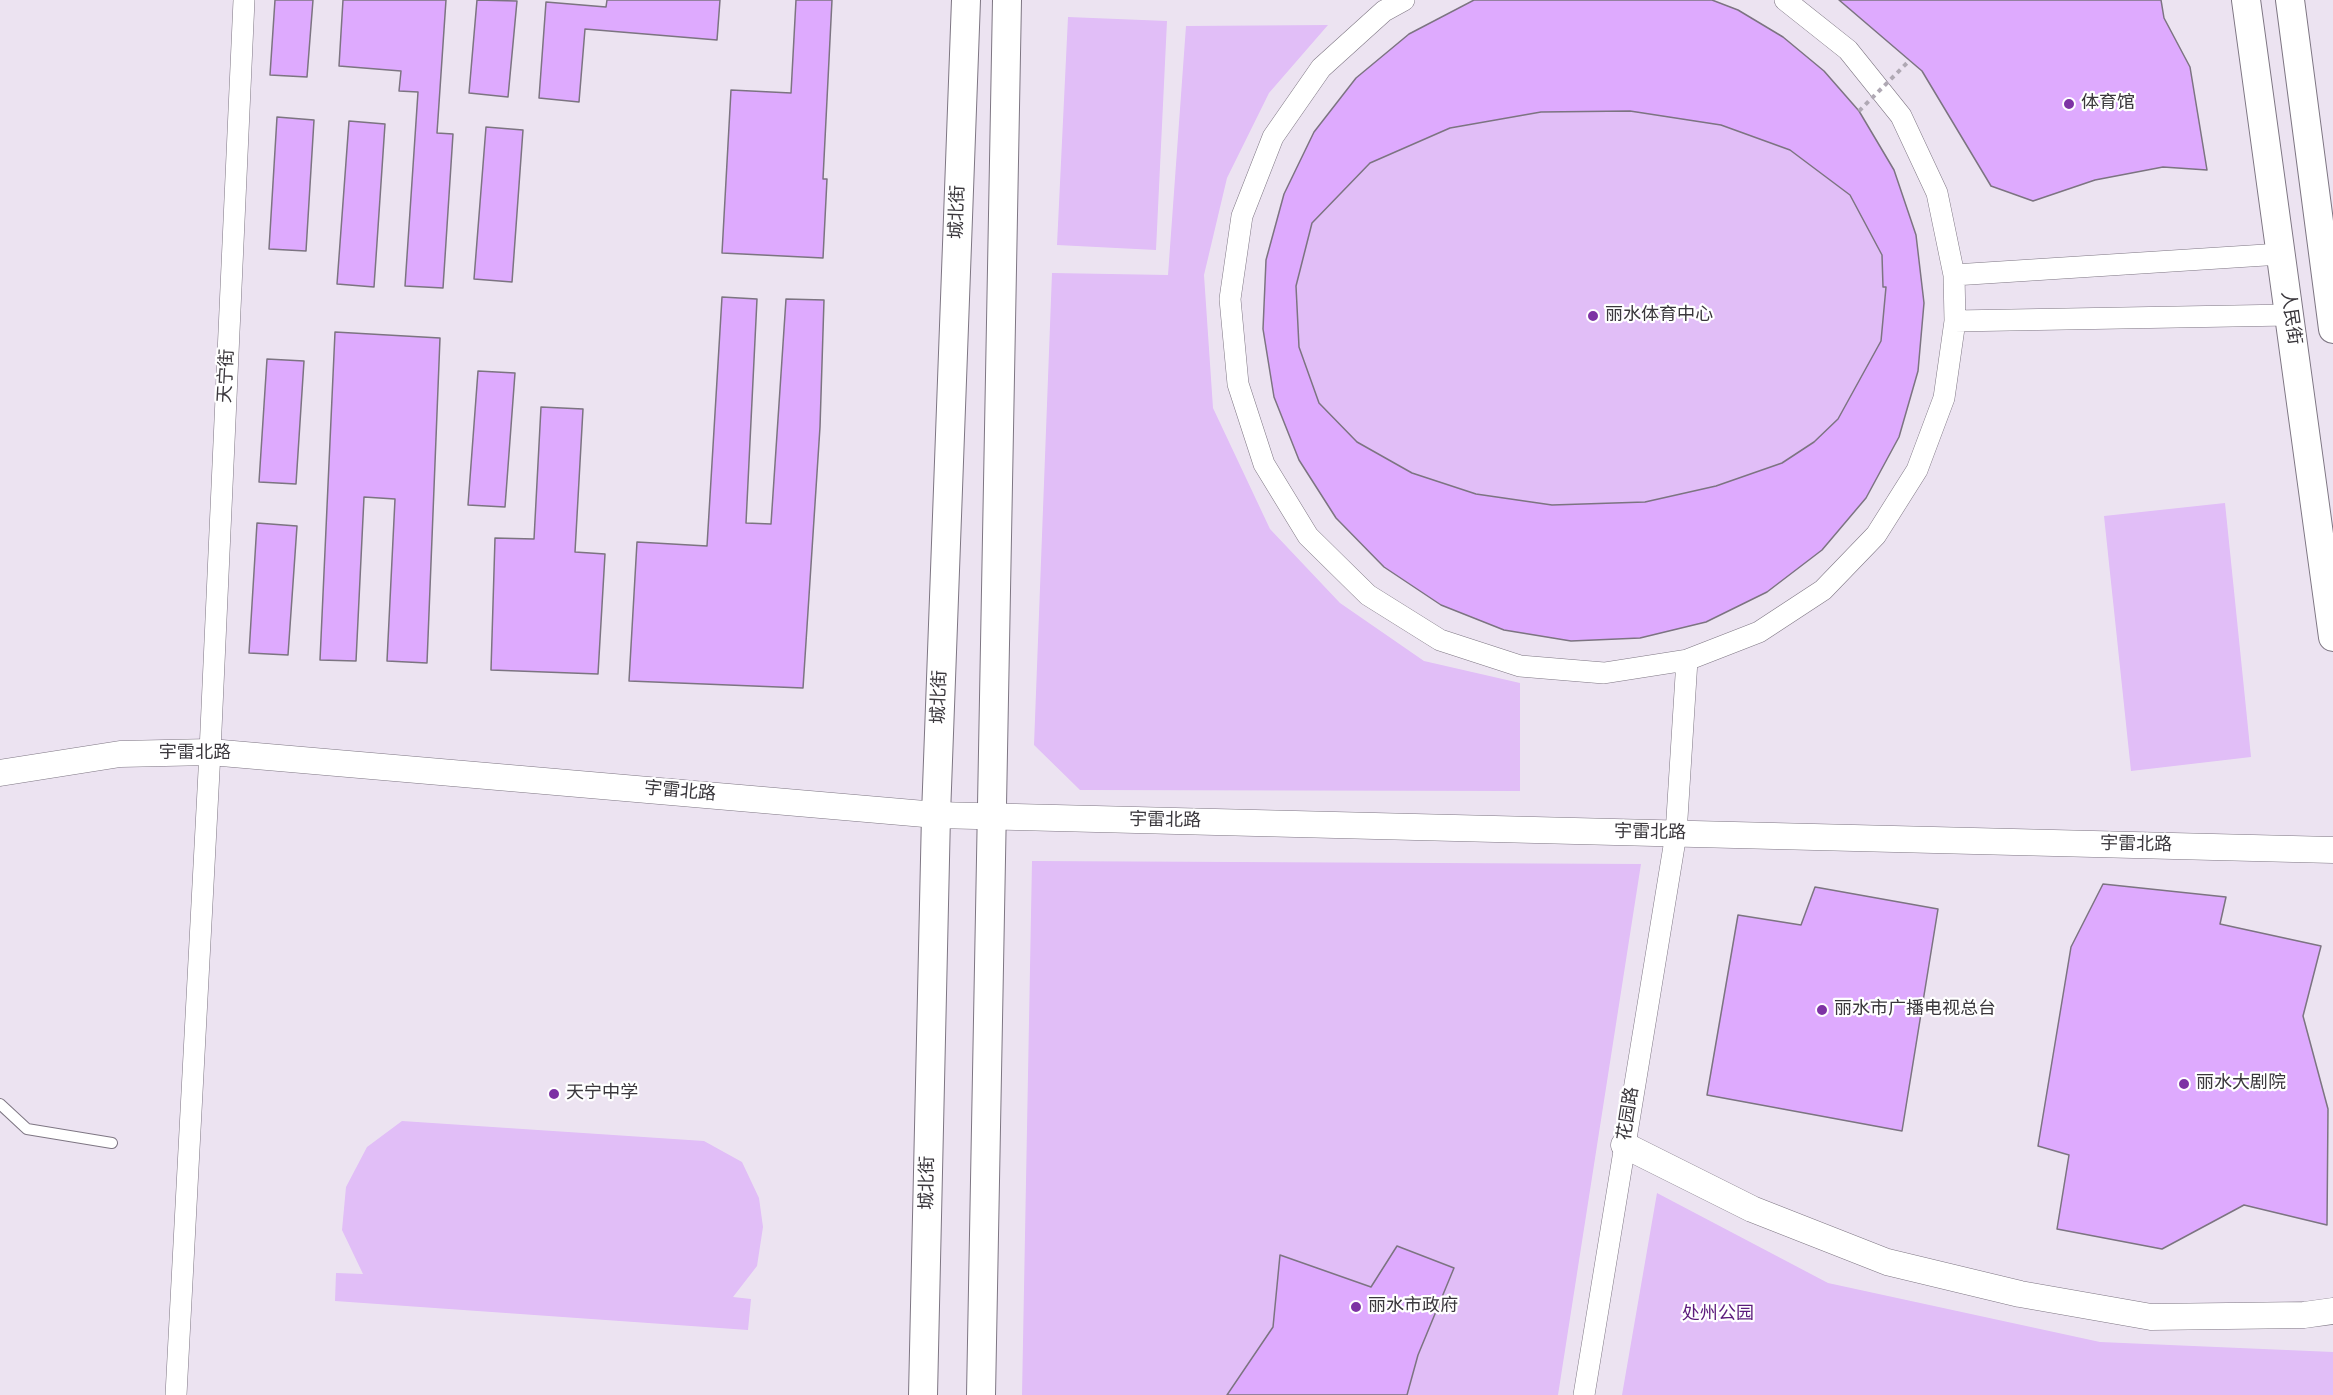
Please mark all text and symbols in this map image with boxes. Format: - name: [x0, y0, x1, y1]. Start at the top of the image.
- place label: 体育馆: [2081, 93, 2135, 115]
- marker: 体育馆: [2062, 97, 2076, 111]
- street label: 城北街: [946, 185, 970, 239]
- street label: 人民街: [2276, 290, 2304, 346]
- place label: 丽水体育中心: [1605, 305, 1713, 327]
- marker: 丽水体育中心: [1586, 309, 1600, 323]
- street label: 天宁街: [215, 348, 239, 404]
- street label: 城北街: [928, 670, 952, 724]
- street label: 宇雷北路: [159, 743, 231, 765]
- street label: 宇雷北路: [643, 778, 717, 806]
- street label: 宇雷北路: [1129, 810, 1201, 832]
- street label: 宇雷北路: [1614, 822, 1686, 844]
- street label: 宇雷北路: [2100, 834, 2172, 856]
- place label: 丽水市广播电视总台: [1834, 999, 1996, 1021]
- marker: 丽水市广播电视总台: [1815, 1003, 1829, 1017]
- place label: 丽水大剧院: [2196, 1073, 2286, 1095]
- marker: 丽水大剧院: [2177, 1077, 2191, 1091]
- place label: 天宁中学: [566, 1083, 638, 1105]
- street label: 花园路: [1614, 1086, 1644, 1142]
- marker: 天宁中学: [547, 1087, 561, 1101]
- street label: 城北街: [917, 1156, 939, 1210]
- place label: 丽水市政府: [1368, 1296, 1458, 1318]
- marker: 丽水市政府: [1349, 1300, 1363, 1314]
- park label: 处州公园: [1682, 1304, 1754, 1326]

